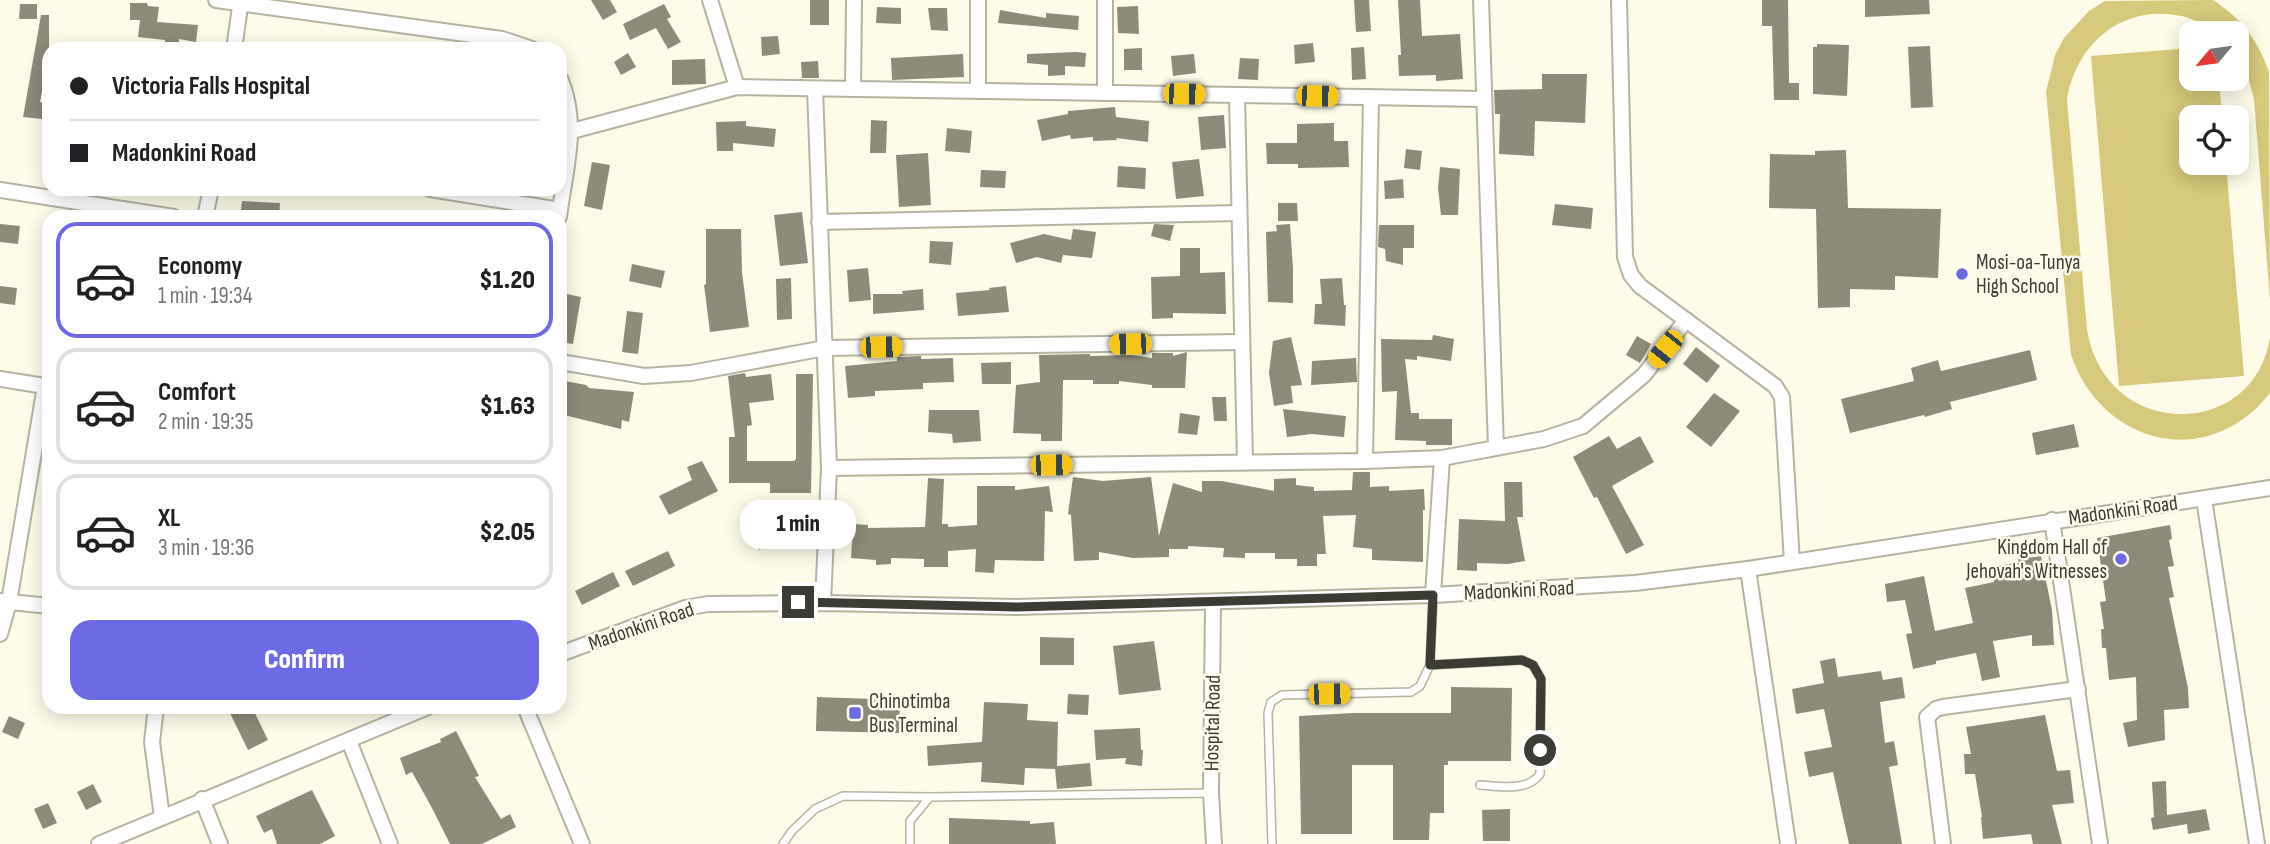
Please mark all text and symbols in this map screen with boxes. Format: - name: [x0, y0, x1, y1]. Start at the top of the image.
- north arrow: [2179, 21, 2249, 91]
- map controls: [2179, 21, 2249, 175]
- text: Victoria Falls Hospital: [112, 71, 310, 102]
- car: [1163, 83, 1206, 105]
- car: [1296, 85, 1339, 107]
- button: locate: [2179, 105, 2249, 175]
- text: Madonkini Road: [112, 138, 256, 169]
- icon: car: [74, 249, 137, 312]
- place label: Mosi-oa-Tunya High School: [1976, 250, 2080, 299]
- text: Economy: [158, 251, 242, 282]
- text: $1.20: [479, 265, 535, 296]
- marker: Mosi-oa-Tunya High School: [1954, 266, 1970, 282]
- text: 1 min · 19:34: [158, 282, 252, 310]
- car: [1644, 326, 1687, 372]
- car: [1109, 333, 1152, 355]
- car: [860, 336, 903, 358]
- icon: car: [74, 375, 137, 438]
- text: Comfort: [158, 377, 236, 408]
- text: $1.63: [480, 391, 535, 422]
- text: 2 min · 19:35: [158, 408, 253, 436]
- car: [1030, 454, 1073, 476]
- street label: Madonkini Road: [2067, 490, 2179, 531]
- callout: 1 min: [740, 500, 856, 550]
- icon: car: [74, 501, 137, 564]
- text: XL: [158, 503, 180, 534]
- text: 1 min: [776, 510, 820, 538]
- text: $2.05: [479, 517, 535, 548]
- text: 3 min · 19:36: [158, 534, 254, 562]
- place label: Kingdom Hall of Jehovah's Witnesses: [1965, 535, 2108, 584]
- marker: Kingdom Hall of Jehovah's Witnesses: [2113, 551, 2129, 567]
- street label: Madonkini Road: [1463, 575, 1575, 606]
- route end: [782, 586, 814, 618]
- street label: Madonkini Road: [585, 597, 697, 656]
- button: Confirm: [70, 620, 539, 700]
- street label: Hospital Road: [1199, 675, 1226, 771]
- car: [1308, 683, 1351, 705]
- place label: Chinotimba Bus Terminal: [869, 689, 958, 738]
- marker: Chinotimba Bus Terminal: [847, 705, 863, 721]
- route start: [1524, 734, 1556, 766]

